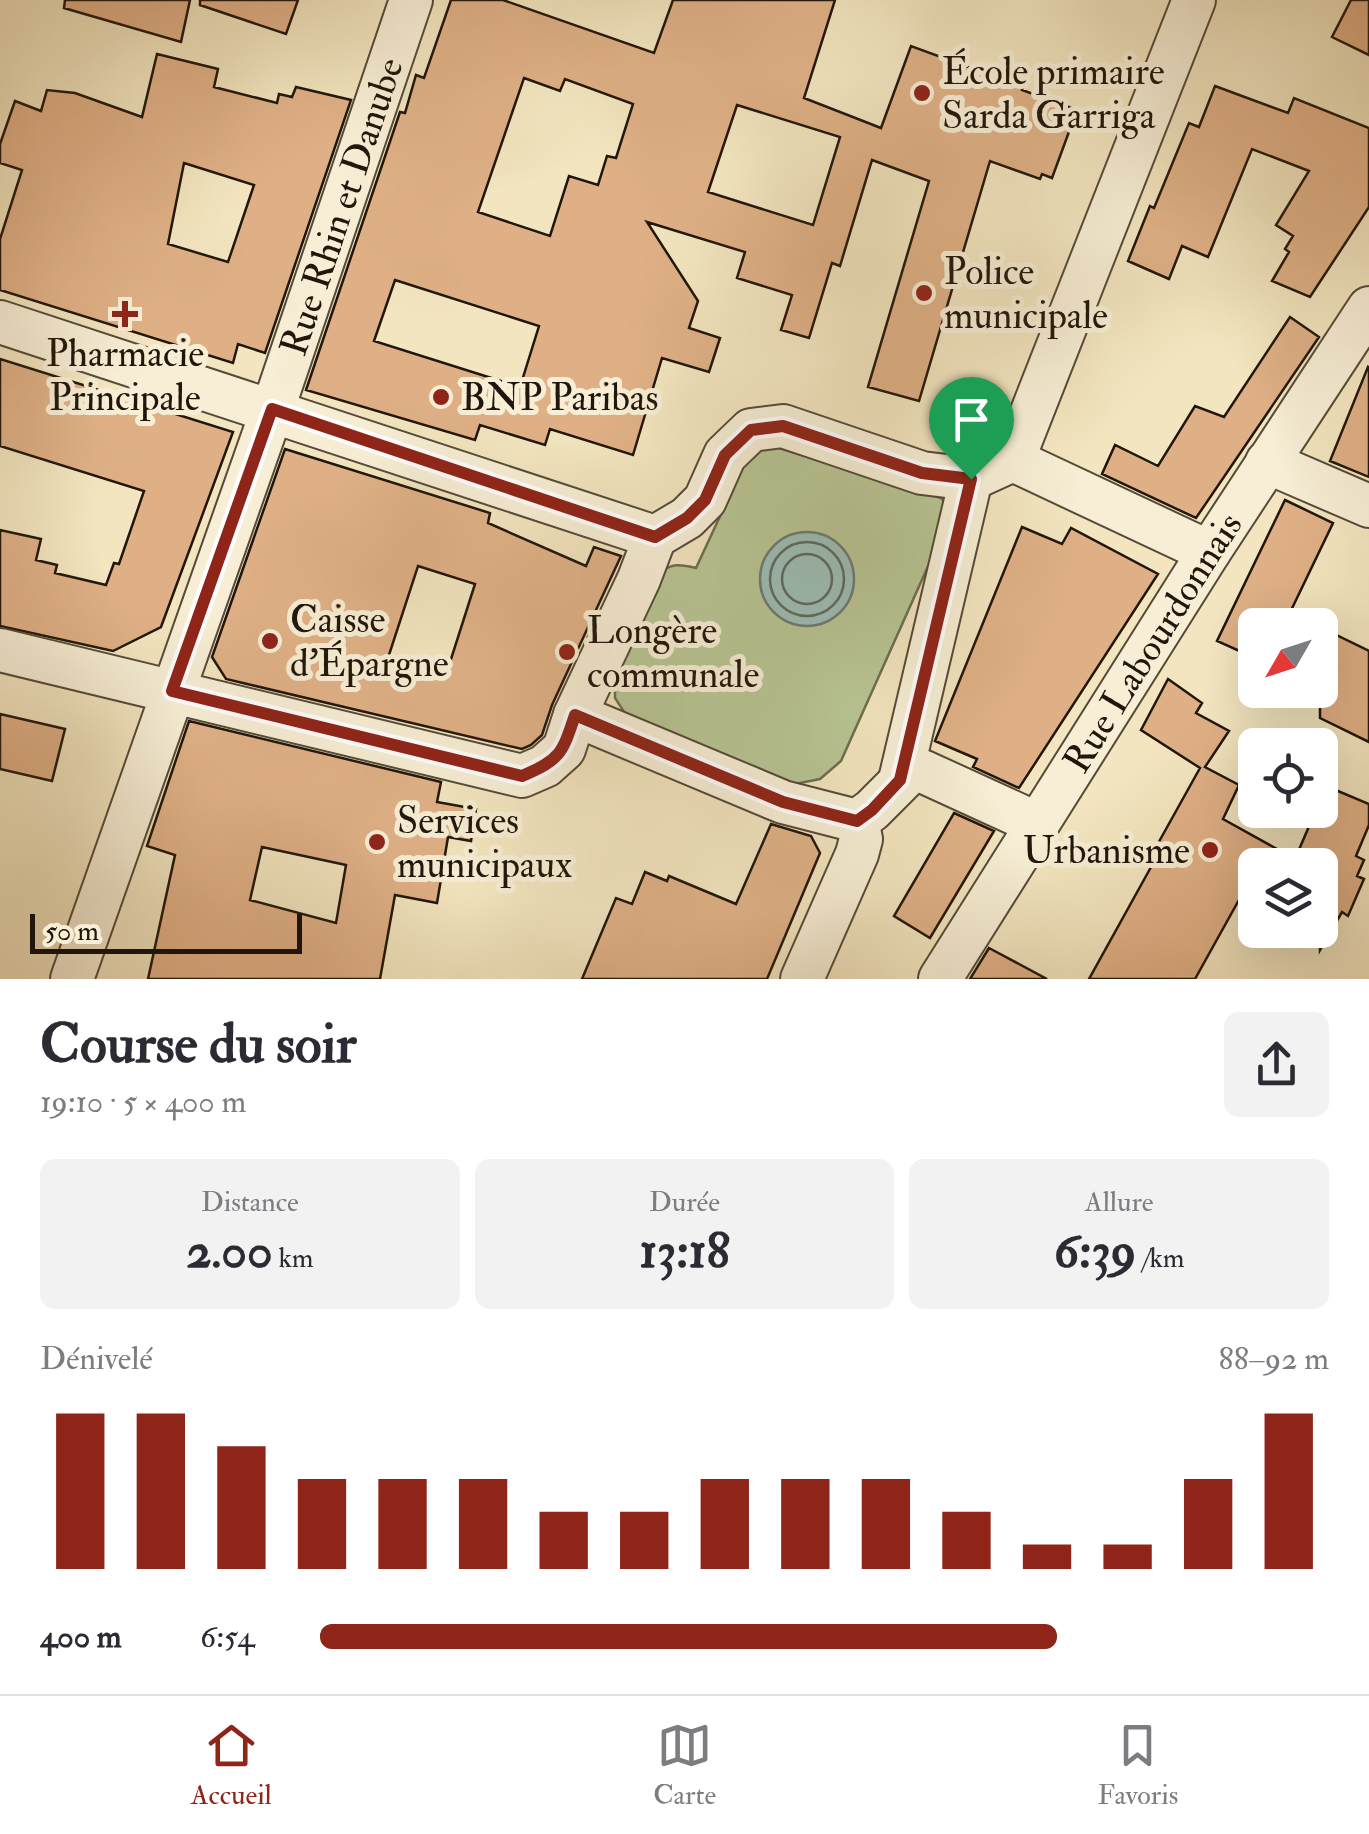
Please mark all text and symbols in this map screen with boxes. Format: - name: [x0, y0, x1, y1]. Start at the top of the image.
- place label: École primaire Sarda Garriga: [942, 47, 1165, 140]
- street label: Rue Rhin et Danube: [270, 52, 415, 362]
- marker: École primaire Sarda Garriga: [911, 82, 933, 104]
- place label: Police municipale: [944, 248, 1108, 340]
- marker: Police municipale: [913, 282, 935, 304]
- marker: Pharmacie Principale: [114, 303, 136, 325]
- place label: Pharmacie Principale: [46, 330, 204, 422]
- place label: BNP Paribas: [461, 374, 659, 422]
- pin: [929, 377, 1014, 480]
- marker: BNP Paribas: [430, 386, 452, 408]
- icon: arrive: [944, 392, 999, 447]
- street label: Rue Labourdonnais: [1053, 504, 1253, 782]
- place label: Caisse d'Épargne: [290, 596, 449, 688]
- place label: Longère communale: [587, 607, 760, 699]
- north arrow: [1238, 608, 1338, 708]
- map controls: [1238, 608, 1338, 948]
- marker: Caisse d'Épargne: [259, 630, 281, 652]
- marker: Longère communale: [556, 641, 578, 663]
- button: locate: [1238, 728, 1338, 828]
- place label: Services municipaux: [397, 797, 572, 889]
- place label: Urbanisme: [1023, 827, 1190, 875]
- marker: Services municipaux: [366, 831, 388, 853]
- marker: Urbanisme: [1199, 839, 1221, 861]
- button: layers: [1238, 848, 1338, 948]
- scale bar: [30, 909, 302, 954]
- text: 50 m: [45, 914, 99, 949]
- text: Course du soir: [40, 1010, 357, 1079]
- button: share: [1224, 1012, 1329, 1117]
- text: 19:10 · 5 × 400 m: [40, 1082, 246, 1122]
- text: Distance: [201, 1185, 299, 1220]
- text: Durée: [649, 1185, 720, 1220]
- text: Allure: [1085, 1185, 1153, 1220]
- text: 2.00: [186, 1220, 273, 1283]
- text: 13:18: [639, 1220, 730, 1283]
- text: 6:39: [1054, 1220, 1136, 1283]
- text: km: [273, 1241, 313, 1276]
- text: /km: [1136, 1241, 1184, 1276]
- text: Dénivelé: [40, 1339, 153, 1379]
- text: 88–92 m: [1219, 1339, 1329, 1379]
- text: 400 m: [40, 1617, 122, 1657]
- text: 6:54: [200, 1617, 255, 1657]
- tab: Accueil: [191, 1718, 272, 1813]
- tab: Carte: [653, 1718, 716, 1813]
- tab: Favoris: [1098, 1718, 1178, 1813]

